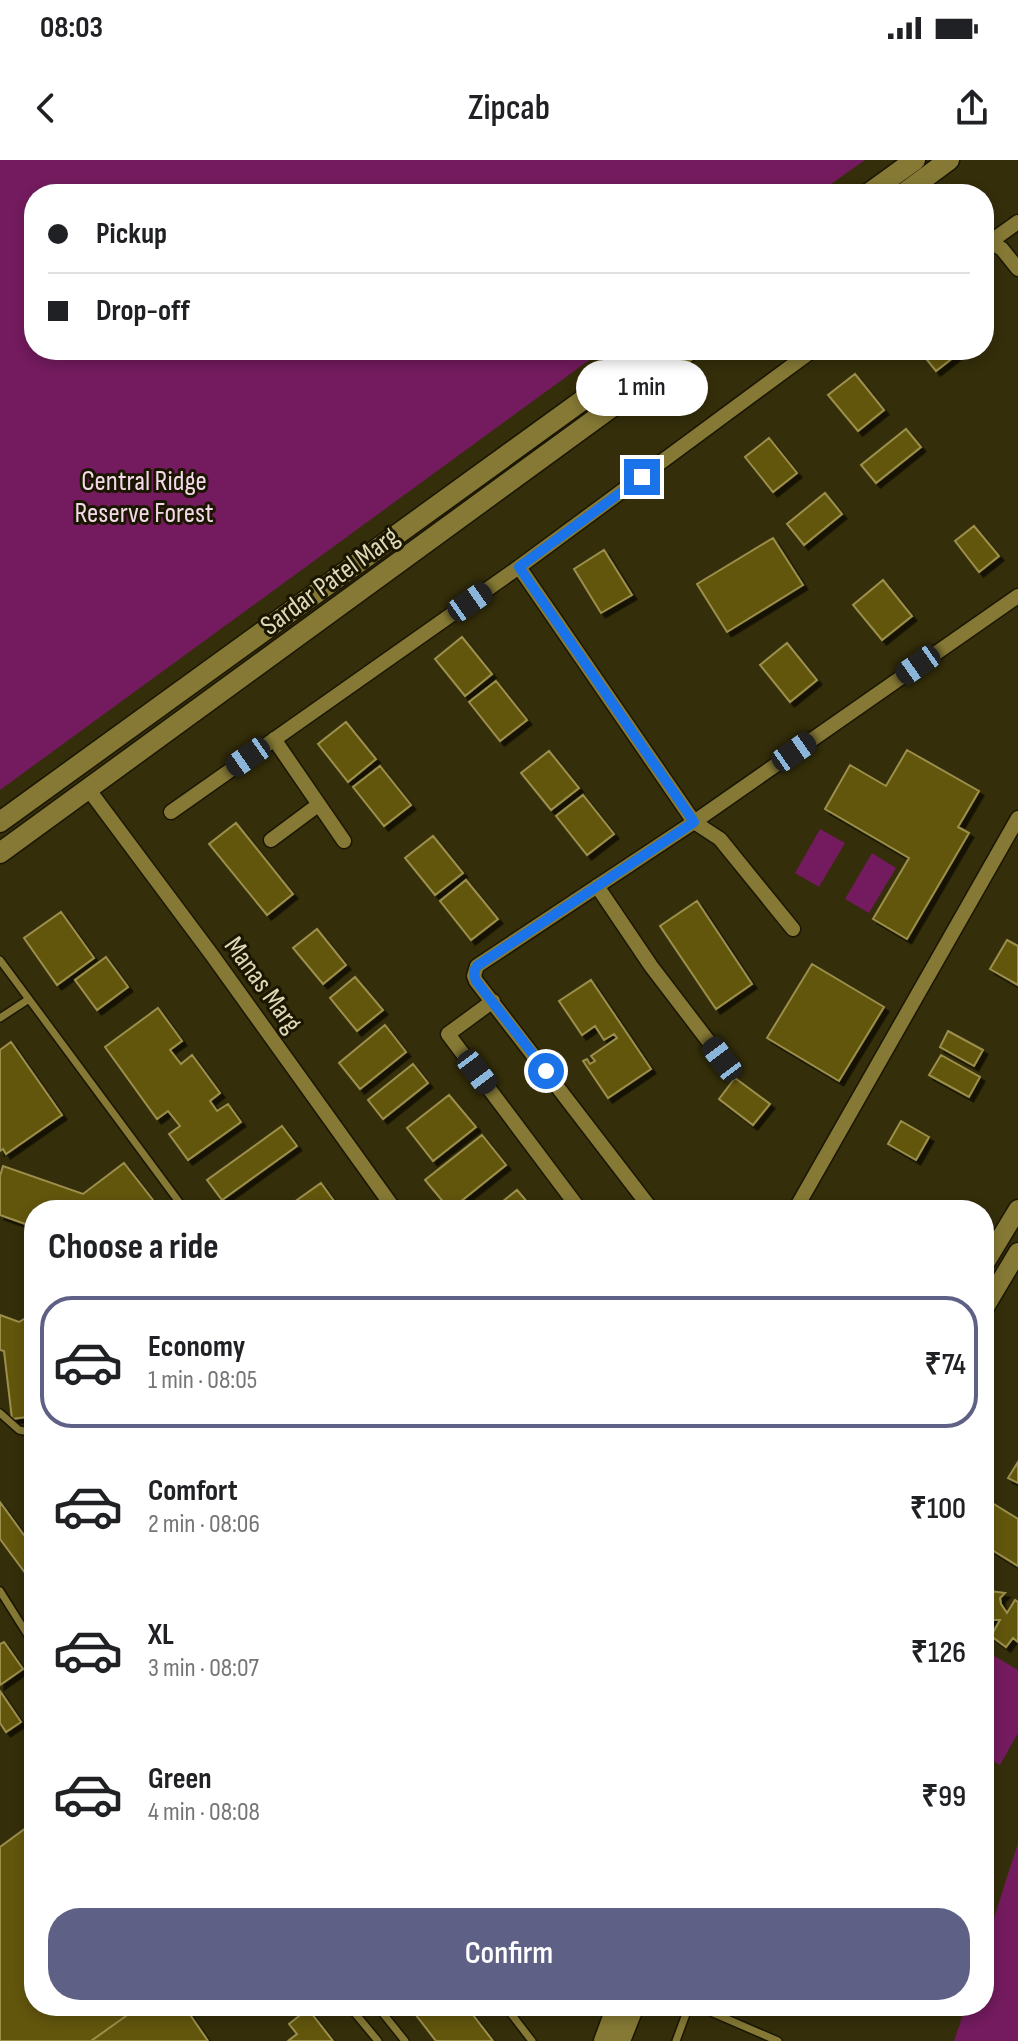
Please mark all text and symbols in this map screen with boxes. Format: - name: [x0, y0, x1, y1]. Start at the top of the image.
- text: 08:03: [40, 10, 103, 46]
- icon: back: [24, 86, 68, 130]
- icon: share: [950, 86, 994, 130]
- text: Zipcab: [468, 87, 550, 130]
- text: Pickup: [96, 216, 167, 252]
- text: Drop-off: [96, 293, 190, 329]
- callout: 1 min: [576, 361, 708, 417]
- text: 1 min: [618, 372, 666, 403]
- route end: [624, 459, 660, 495]
- park label: Central Ridge Reserve Forest: [74, 465, 214, 530]
- street label: Sardar Patel Marg: [254, 520, 405, 642]
- car: [443, 578, 497, 626]
- car: [891, 641, 945, 689]
- car: [767, 728, 821, 776]
- car: [221, 733, 275, 781]
- street label: Manas Marg: [217, 930, 309, 1039]
- car: [698, 1033, 746, 1085]
- car: [453, 1046, 501, 1098]
- route start: [528, 1053, 564, 1089]
- text: Choose a ride: [48, 1226, 219, 1269]
- icon: car: [52, 1326, 124, 1398]
- text: Economy: [148, 1329, 245, 1365]
- text: ₹74: [924, 1347, 966, 1383]
- text: 1 min · 08:05: [148, 1365, 257, 1396]
- icon: car: [52, 1470, 124, 1542]
- text: Comfort: [148, 1473, 238, 1509]
- text: ₹100: [910, 1491, 966, 1527]
- text: 2 min · 08:06: [148, 1509, 260, 1540]
- icon: car: [52, 1614, 124, 1686]
- text: XL: [148, 1617, 174, 1653]
- text: ₹126: [911, 1635, 966, 1671]
- text: 3 min · 08:07: [148, 1653, 259, 1684]
- icon: car: [52, 1758, 124, 1830]
- text: Green: [148, 1761, 212, 1797]
- text: ₹99: [921, 1779, 966, 1815]
- text: 4 min · 08:08: [148, 1797, 260, 1828]
- button: Confirm: [48, 1908, 970, 2000]

